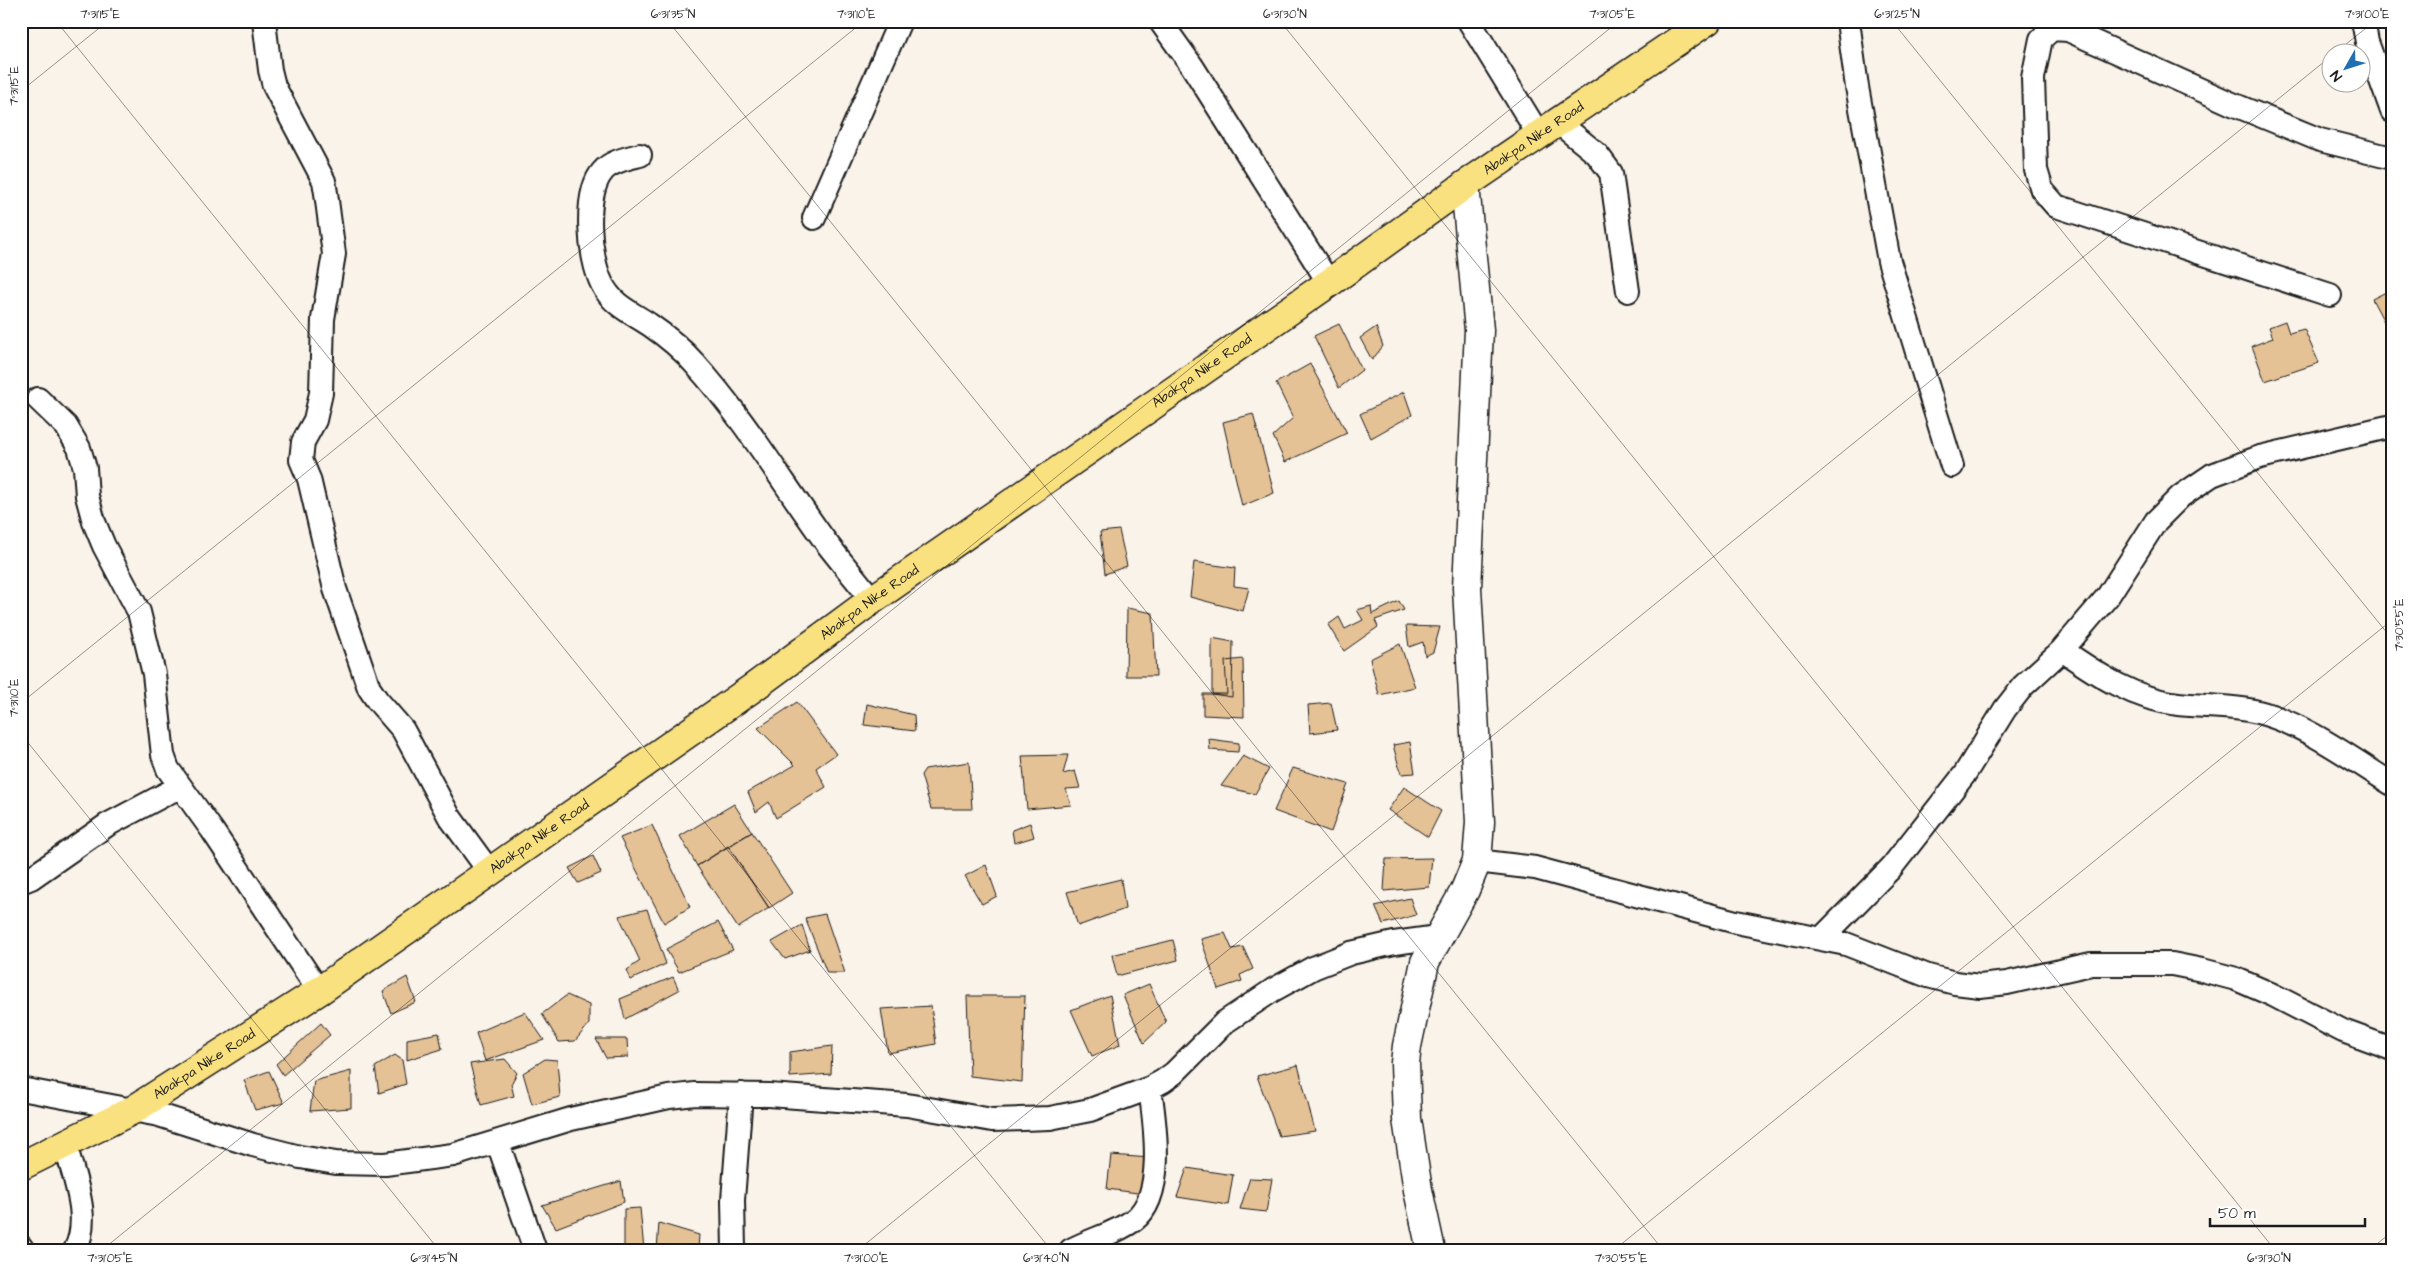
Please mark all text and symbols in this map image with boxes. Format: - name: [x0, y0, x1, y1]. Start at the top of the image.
- text: 7°31'15"E: [80, 6, 120, 23]
- text: 6°31'35"N: [651, 6, 696, 23]
- text: 7°31'10"E: [837, 6, 875, 23]
- text: 6°31'30"N: [1263, 6, 1307, 23]
- text: 7°31'05"E: [1589, 6, 1635, 23]
- text: 6°31'25"N: [1874, 6, 1920, 23]
- text: 7°31'00"E: [2345, 6, 2389, 23]
- north arrow: [2320, 42, 2370, 92]
- text: 7°31'15"E: [6, 66, 23, 106]
- text: N: [2326, 66, 2347, 85]
- street label: Abakpa Nike Road: [1479, 97, 1588, 180]
- street label: Abakpa Nike Road: [1148, 329, 1256, 413]
- street label: Abakpa Nike Road: [816, 560, 923, 645]
- text: 7°30'55"E: [2391, 599, 2408, 651]
- text: 7°31'10"E: [6, 679, 23, 717]
- street label: Abakpa Nike Road: [485, 795, 594, 879]
- street label: Abakpa Nike Road: [149, 1024, 259, 1105]
- scale bar: [2210, 1196, 2366, 1228]
- text: 50 m: [2218, 1203, 2256, 1224]
- text: 7°31'05"E: [87, 1250, 133, 1267]
- text: 6°31'45"N: [411, 1250, 458, 1267]
- text: 7°31'00"E: [844, 1250, 888, 1267]
- text: 6°31'40"N: [1023, 1250, 1069, 1267]
- text: 7°30'55"E: [1595, 1250, 1647, 1267]
- text: 6°31'30"N: [2247, 1250, 2291, 1267]

